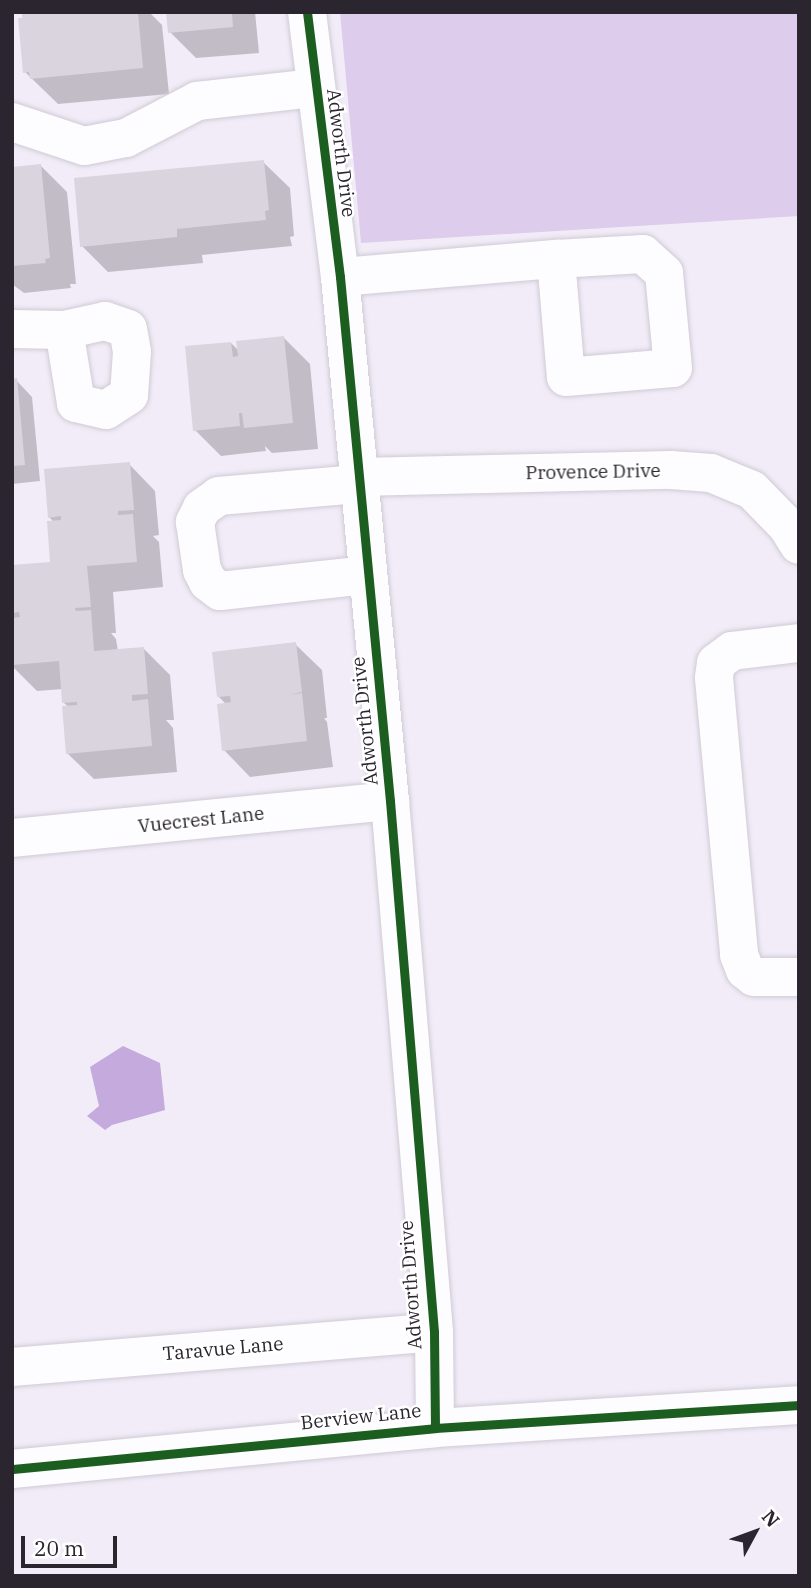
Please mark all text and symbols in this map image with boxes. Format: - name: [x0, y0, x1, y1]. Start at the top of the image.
- street label: Adworth Drive: [322, 87, 360, 219]
- street label: Provence Drive: [525, 459, 661, 485]
- street label: Adworth Drive: [347, 655, 383, 787]
- street label: Vuecrest Lane: [137, 802, 265, 838]
- street label: Adworth Drive: [395, 1220, 427, 1350]
- street label: Taravue Lane: [162, 1332, 284, 1366]
- street label: Berview Lane: [299, 1399, 423, 1435]
- north arrow: [720, 1497, 790, 1567]
- text: N: [757, 1505, 785, 1532]
- scale bar: [24, 1522, 121, 1566]
- text: 20 m: [34, 1534, 84, 1562]

